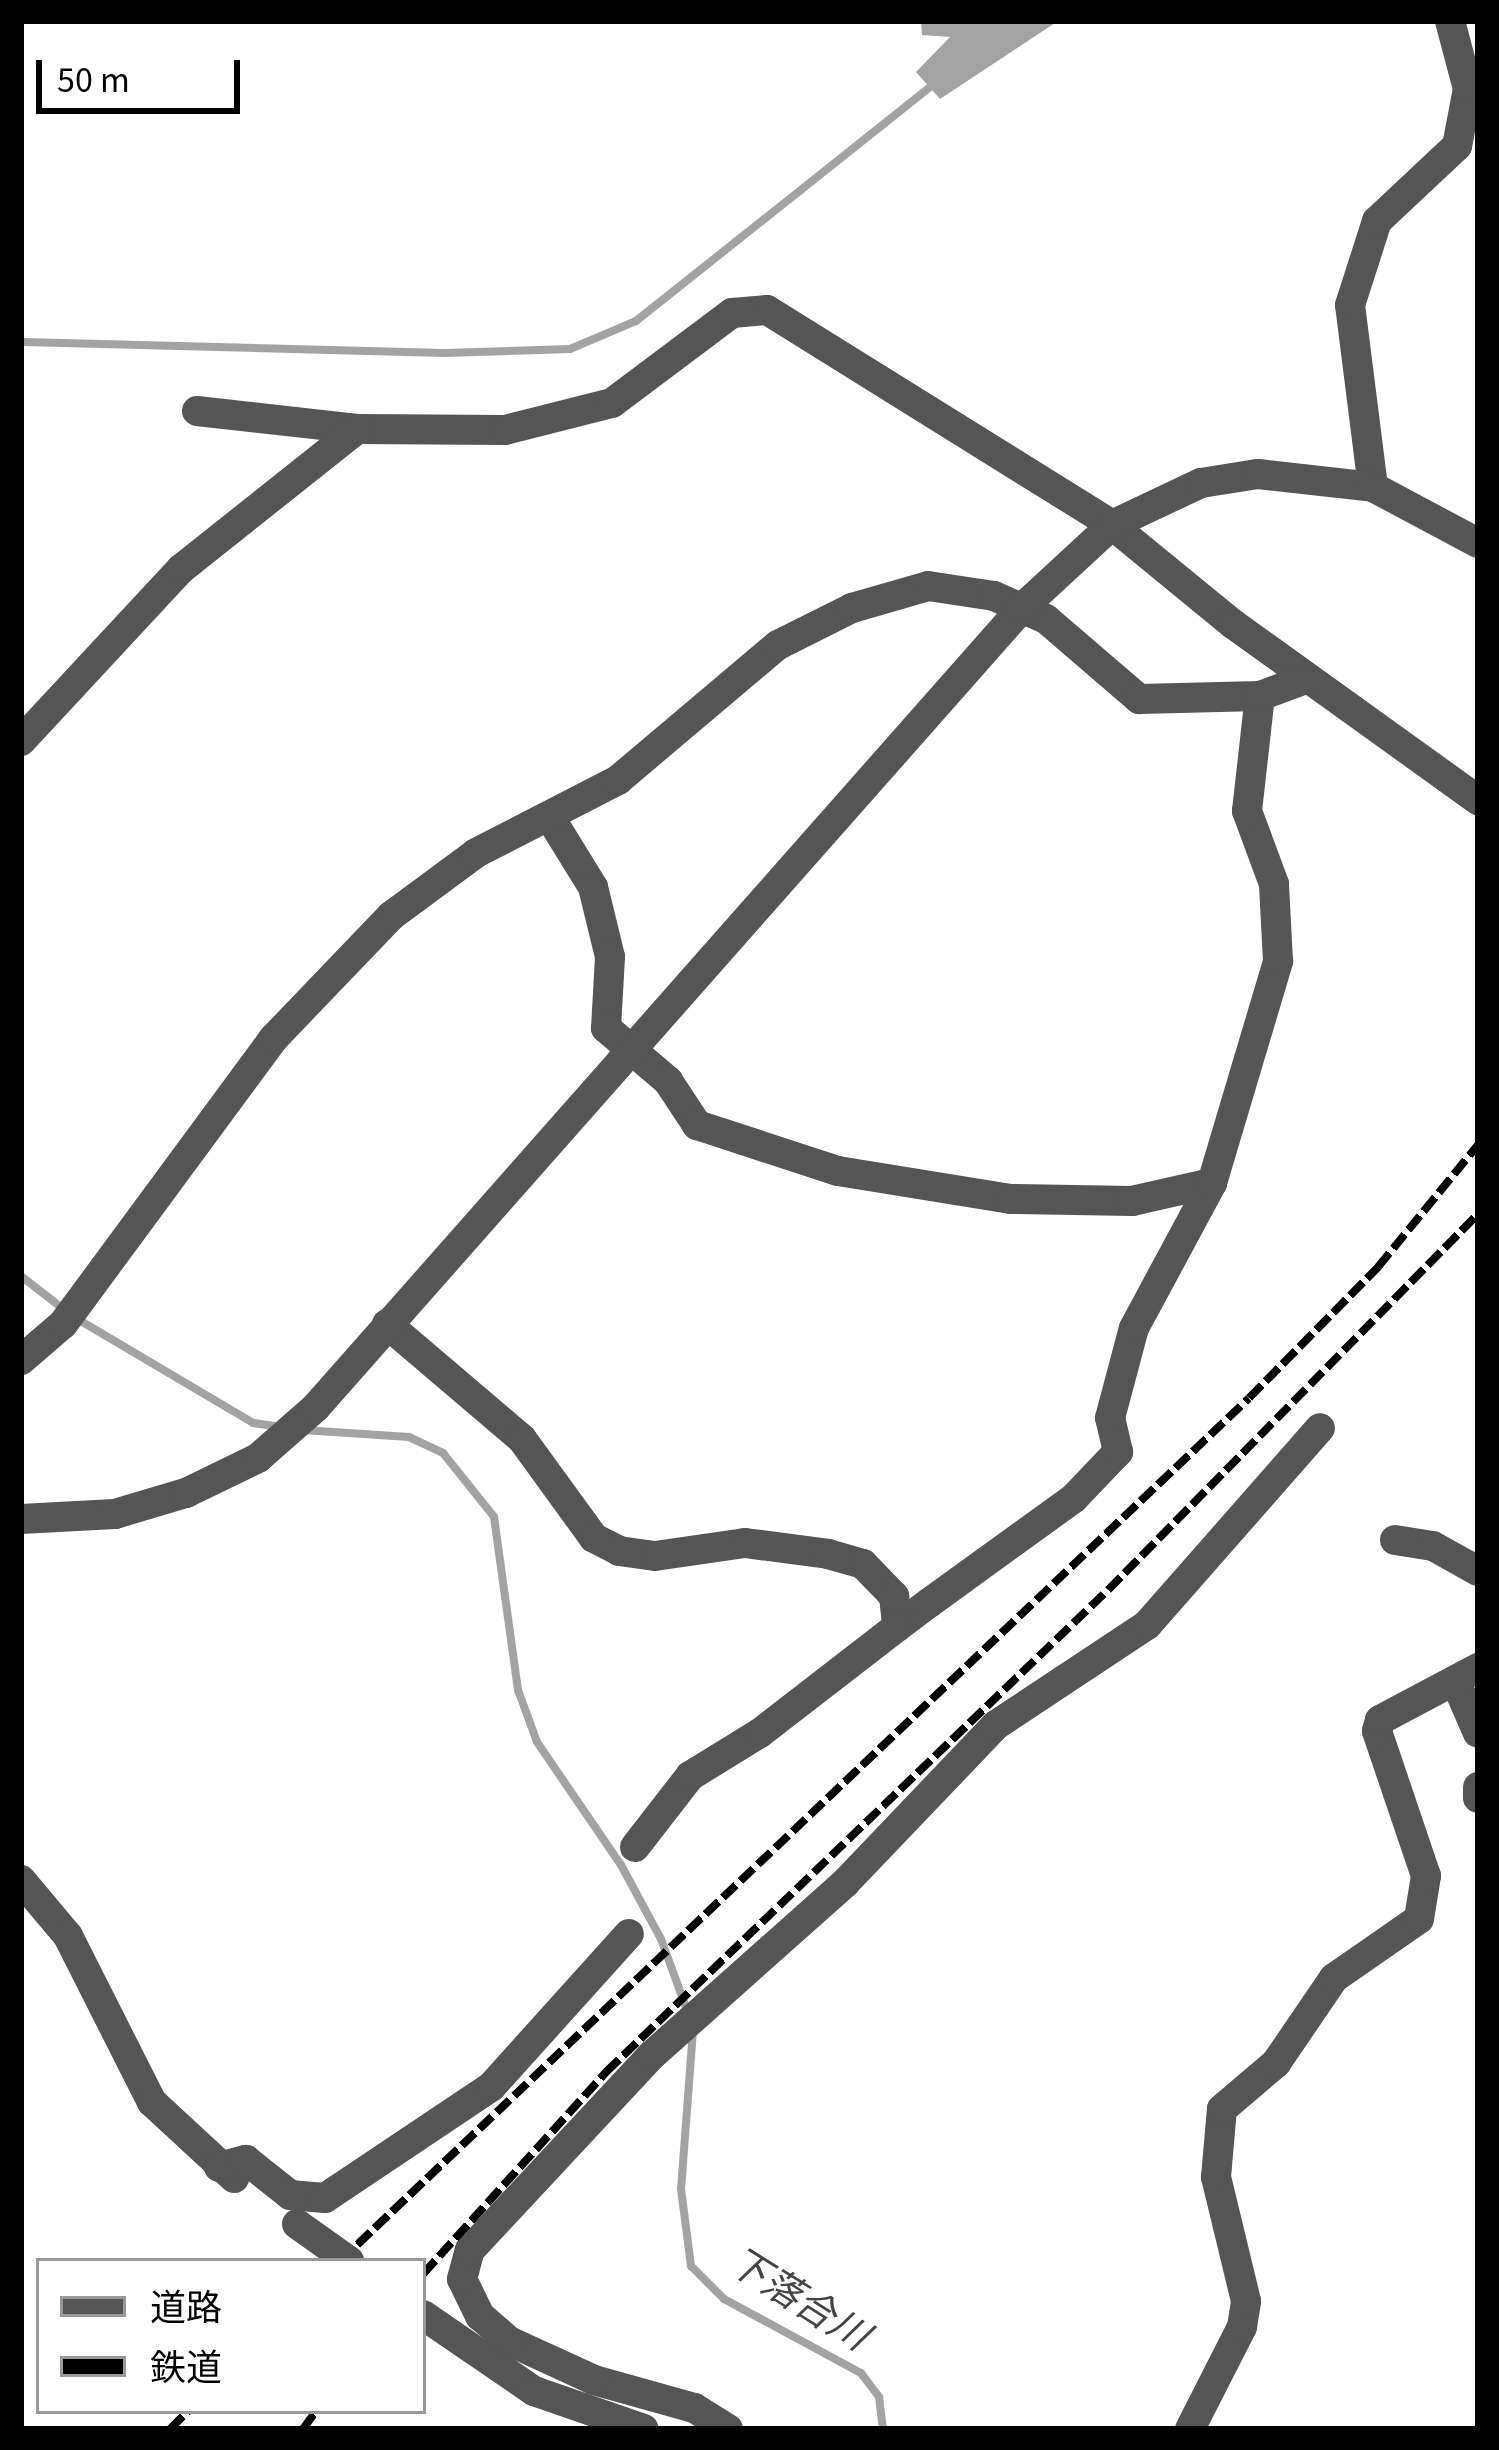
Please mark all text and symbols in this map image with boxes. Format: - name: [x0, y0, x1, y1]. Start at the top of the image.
- scale bar: [42, 36, 246, 110]
- text: 50 m: [57, 55, 130, 106]
- water label: 下落合川: [719, 2239, 877, 2361]
- legend: [36, 2258, 426, 2414]
- text: 道路: [150, 2283, 222, 2334]
- text: 鉄道: [150, 2343, 222, 2394]

